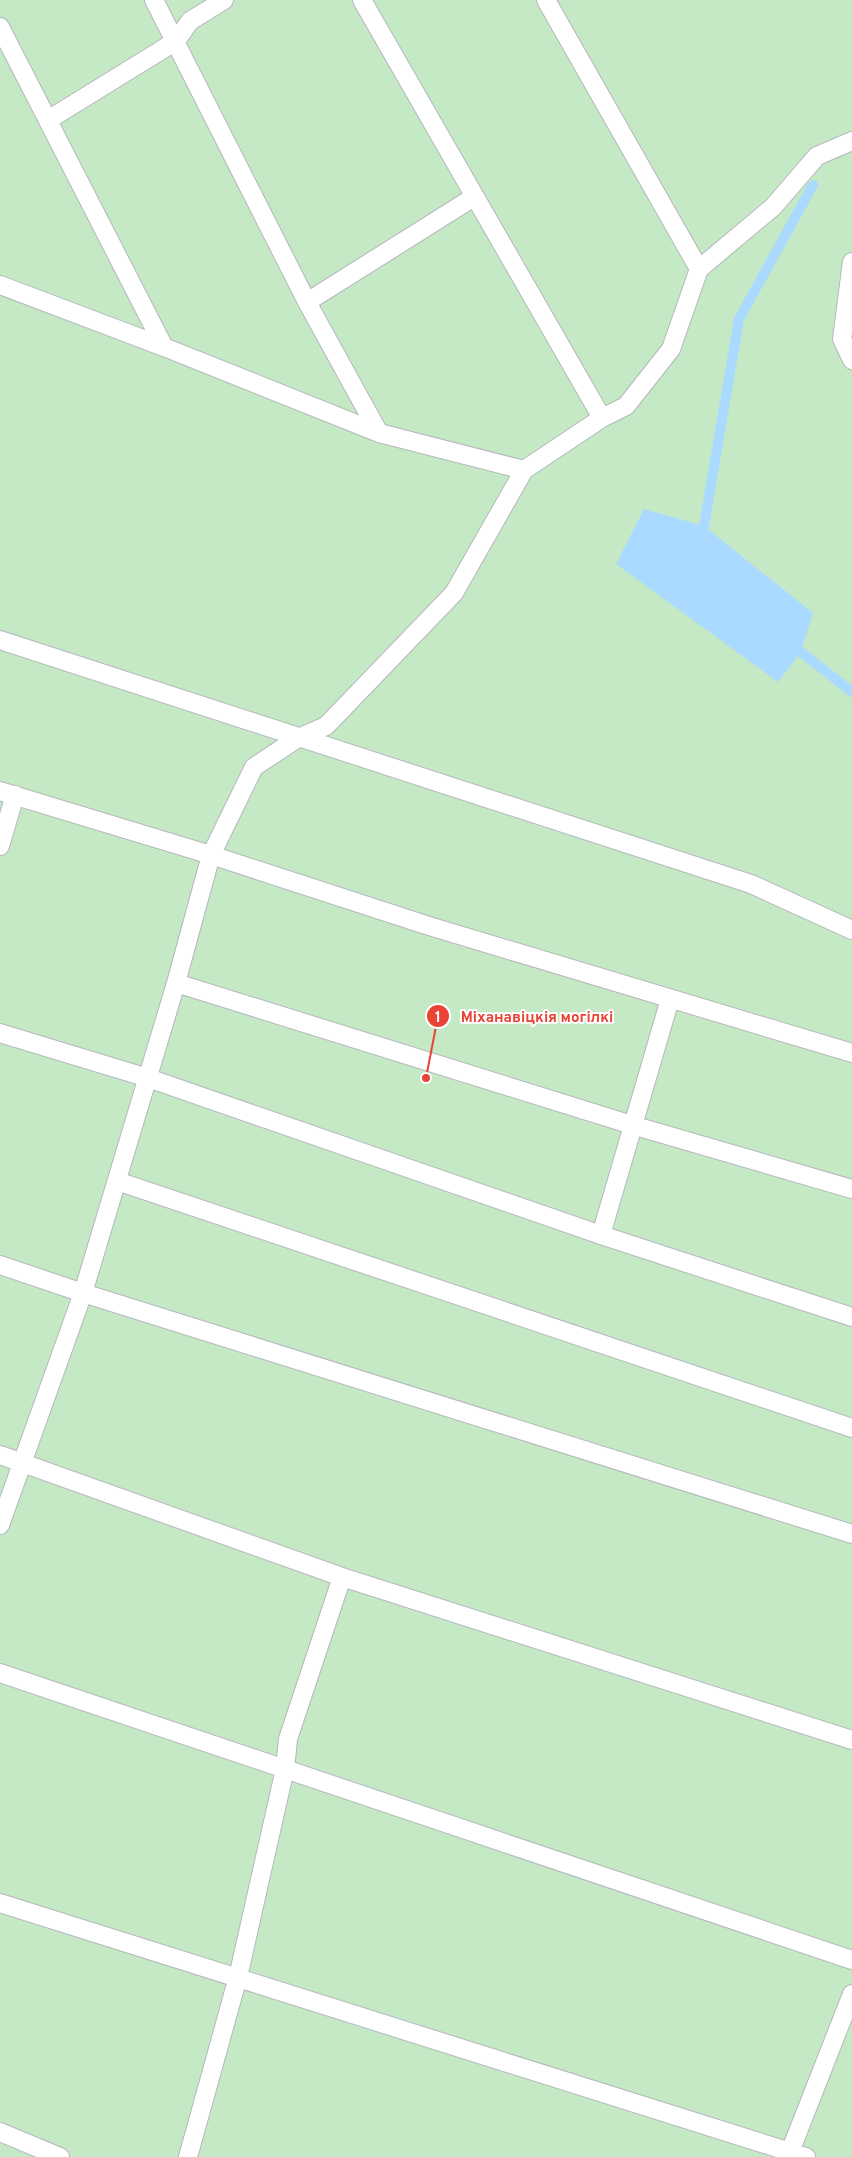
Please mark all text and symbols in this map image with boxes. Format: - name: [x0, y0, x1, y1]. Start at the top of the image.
- callout: Міханавіцкія могілкі: [426, 1001, 624, 1031]
- text: 1: [435, 1009, 441, 1028]
- text: Міханавіцкія могілкі: [461, 1009, 613, 1028]

